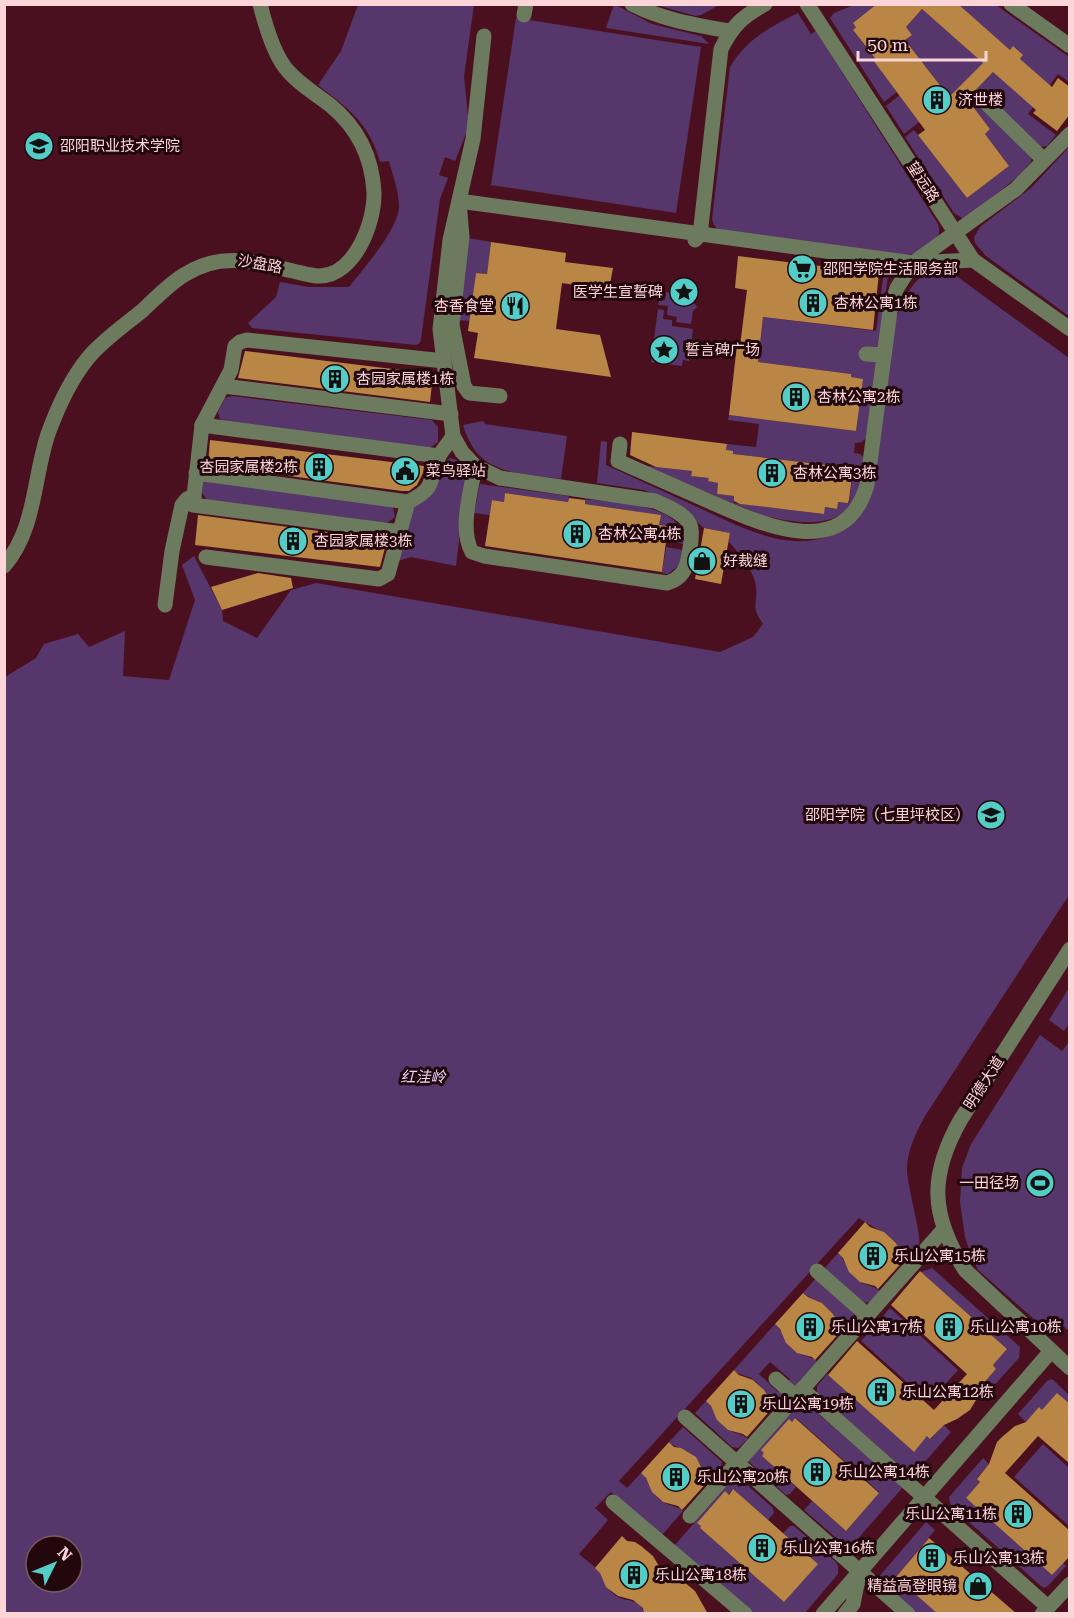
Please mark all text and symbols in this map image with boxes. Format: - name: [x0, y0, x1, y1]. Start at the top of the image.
- scale bar: [858, 24, 986, 62]
- text: 50 m: [867, 34, 908, 55]
- building icon: 济世楼: [921, 84, 953, 116]
- place label: 济世楼: [958, 91, 1003, 109]
- school or university icon: 邵阳职业技术学院: [23, 130, 55, 162]
- place label: 邵阳职业技术学院: [60, 137, 180, 155]
- street label: 望远路: [903, 158, 943, 206]
- street label: 沙盘路: [236, 251, 284, 277]
- supermarket icon: 邵阳学院生活服务部: [786, 253, 818, 285]
- place label: 邵阳学院生活服务部: [823, 260, 958, 278]
- place icon: 医学生宣誓碑: [668, 276, 700, 308]
- place label: 医学生宣誓碑: [573, 283, 663, 301]
- building icon: 杏林公寓1栋: [797, 287, 829, 319]
- restaurant icon: 杏香食堂: [499, 290, 531, 322]
- place label: 杏林公寓1栋: [834, 294, 917, 312]
- place label: 杏香食堂: [434, 297, 494, 315]
- place icon: 誓言碑广场: [648, 334, 680, 366]
- place label: 誓言碑广场: [685, 341, 760, 359]
- building icon: 杏园家属楼1栋: [319, 363, 351, 395]
- place label: 杏园家属楼1栋: [356, 370, 454, 388]
- building icon: 杏林公寓2栋: [780, 381, 812, 413]
- place label: 杏林公寓2栋: [817, 388, 900, 406]
- building icon: 杏园家属楼2栋: [303, 451, 335, 483]
- public building icon: 菜鸟驿站: [389, 455, 421, 487]
- building icon: 杏林公寓3栋: [756, 457, 788, 489]
- place label: 杏园家属楼2栋: [200, 458, 298, 476]
- place label: 菜鸟驿站: [426, 462, 486, 480]
- place label: 杏林公寓3栋: [793, 464, 876, 482]
- building icon: 杏林公寓4栋: [561, 518, 593, 550]
- building icon: 杏园家属楼3栋: [277, 525, 309, 557]
- place label: 杏林公寓4栋: [598, 525, 681, 543]
- place label: 杏园家属楼3栋: [314, 532, 412, 550]
- shop icon: 好裁缝: [686, 545, 718, 577]
- place label: 好裁缝: [723, 552, 768, 570]
- school or university icon: 邵阳学院（七里坪校区）: [975, 799, 1007, 831]
- place label: 邵阳学院（七里坪校区）: [805, 806, 970, 824]
- street label: 明德大道: [960, 1053, 1008, 1113]
- park label: 红洼岭: [400, 1068, 447, 1086]
- sports icon: 一田径场: [1024, 1167, 1056, 1199]
- place label: 一田径场: [959, 1174, 1019, 1192]
- building icon: 乐山公寓15栋: [857, 1240, 889, 1272]
- place label: 乐山公寓15栋: [894, 1247, 986, 1265]
- building icon: 乐山公寓17栋: [794, 1311, 826, 1343]
- building icon: 乐山公寓10栋: [933, 1311, 965, 1343]
- place label: 乐山公寓17栋: [831, 1318, 923, 1336]
- place label: 乐山公寓10栋: [970, 1318, 1062, 1336]
- building icon: 乐山公寓12栋: [865, 1376, 897, 1408]
- place label: 乐山公寓12栋: [902, 1383, 994, 1401]
- building icon: 乐山公寓19栋: [725, 1388, 757, 1420]
- place label: 乐山公寓19栋: [762, 1395, 854, 1413]
- building icon: 乐山公寓14栋: [801, 1456, 833, 1488]
- building icon: 乐山公寓20栋: [660, 1461, 692, 1493]
- place label: 乐山公寓14栋: [838, 1463, 930, 1481]
- place label: 乐山公寓20栋: [697, 1468, 789, 1486]
- building icon: 乐山公寓11栋: [1002, 1498, 1034, 1530]
- place label: 乐山公寓11栋: [905, 1505, 997, 1523]
- building icon: 乐山公寓16栋: [746, 1532, 778, 1564]
- north arrow: [24, 1534, 84, 1594]
- place label: 乐山公寓16栋: [783, 1539, 875, 1557]
- building icon: 乐山公寓13栋: [916, 1542, 948, 1574]
- text: N: [53, 1543, 76, 1565]
- place label: 乐山公寓13栋: [953, 1549, 1045, 1567]
- building icon: 乐山公寓18栋: [618, 1559, 650, 1591]
- place label: 乐山公寓18栋: [655, 1566, 747, 1584]
- shop icon: 精益高登眼镜: [962, 1570, 994, 1602]
- place label: 精益高登眼镜: [867, 1577, 957, 1595]

